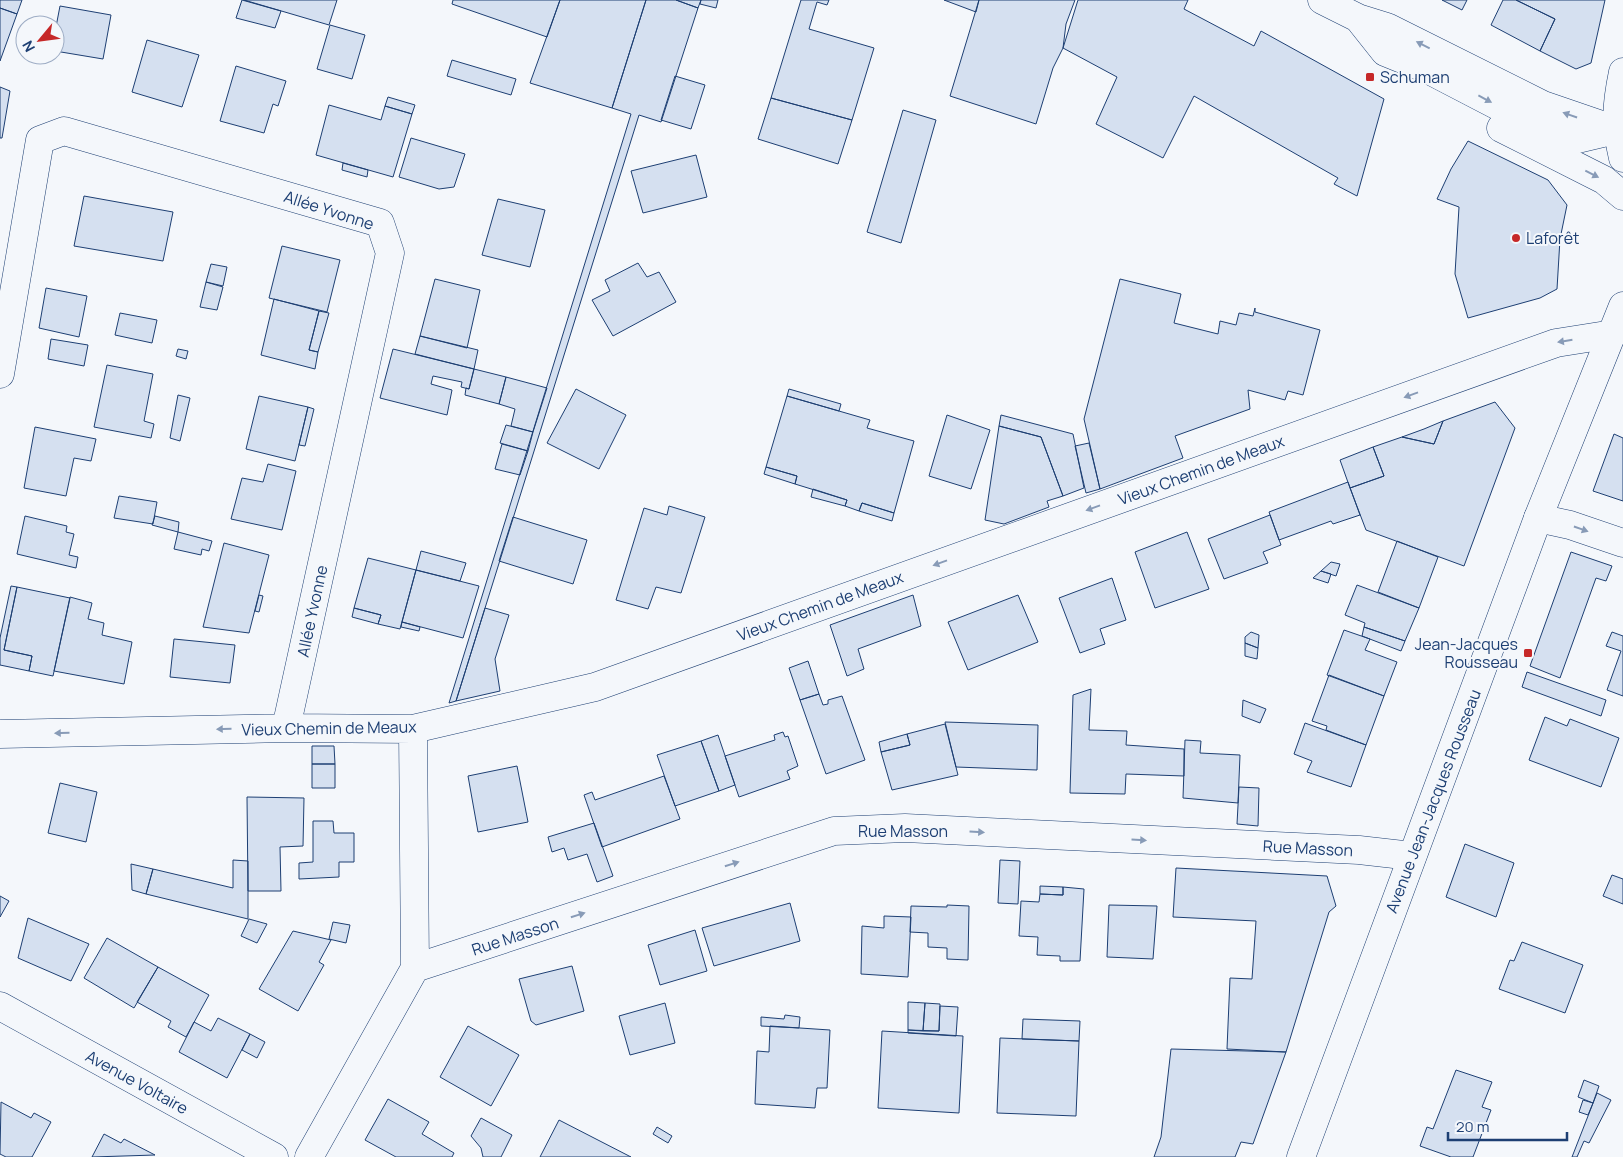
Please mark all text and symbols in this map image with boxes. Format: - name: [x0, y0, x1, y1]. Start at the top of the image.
- north arrow: [15, 15, 65, 65]
- text: N: [17, 38, 39, 56]
- one-way arrow: [1416, 41, 1431, 49]
- place label: Schuman: [1380, 66, 1450, 88]
- marker: Schuman: [1364, 71, 1376, 83]
- one-way arrow: [1478, 94, 1492, 103]
- one-way arrow: [1562, 110, 1577, 118]
- one-way arrow: [1585, 170, 1599, 178]
- street label: Allée Yvonne: [281, 185, 377, 235]
- place label: Laforêt: [1526, 227, 1579, 249]
- marker: Laforêt: [1510, 232, 1522, 244]
- one-way arrow: [1556, 338, 1572, 346]
- one-way arrow: [1403, 391, 1418, 399]
- street label: Vieux Chemin de Meaux: [1115, 430, 1288, 510]
- one-way arrow: [1086, 505, 1101, 513]
- one-way arrow: [1574, 525, 1589, 533]
- one-way arrow: [933, 560, 948, 567]
- street label: Allée Yvonne: [292, 563, 332, 659]
- street label: Vieux Chemin de Meaux: [734, 566, 907, 646]
- place label: Jean-Jacques Rousseau: [1415, 633, 1518, 673]
- marker: Jean-Jacques Rousseau: [1522, 647, 1534, 659]
- street label: Avenue Jean-Jacques Rousseau: [1380, 686, 1486, 916]
- street label: Vieux Chemin de Meaux: [241, 715, 417, 741]
- one-way arrow: [216, 725, 232, 733]
- one-way arrow: [54, 729, 70, 737]
- street label: Rue Masson: [858, 820, 948, 842]
- one-way arrow: [969, 828, 985, 836]
- street label: Rue Masson: [1262, 835, 1354, 861]
- one-way arrow: [1132, 836, 1148, 844]
- one-way arrow: [725, 860, 740, 868]
- one-way arrow: [571, 911, 586, 919]
- street label: Rue Masson: [469, 912, 561, 960]
- street label: Avenue Voltaire: [82, 1045, 192, 1119]
- scale bar: [1448, 1110, 1567, 1142]
- text: 20 m: [1456, 1116, 1489, 1137]

